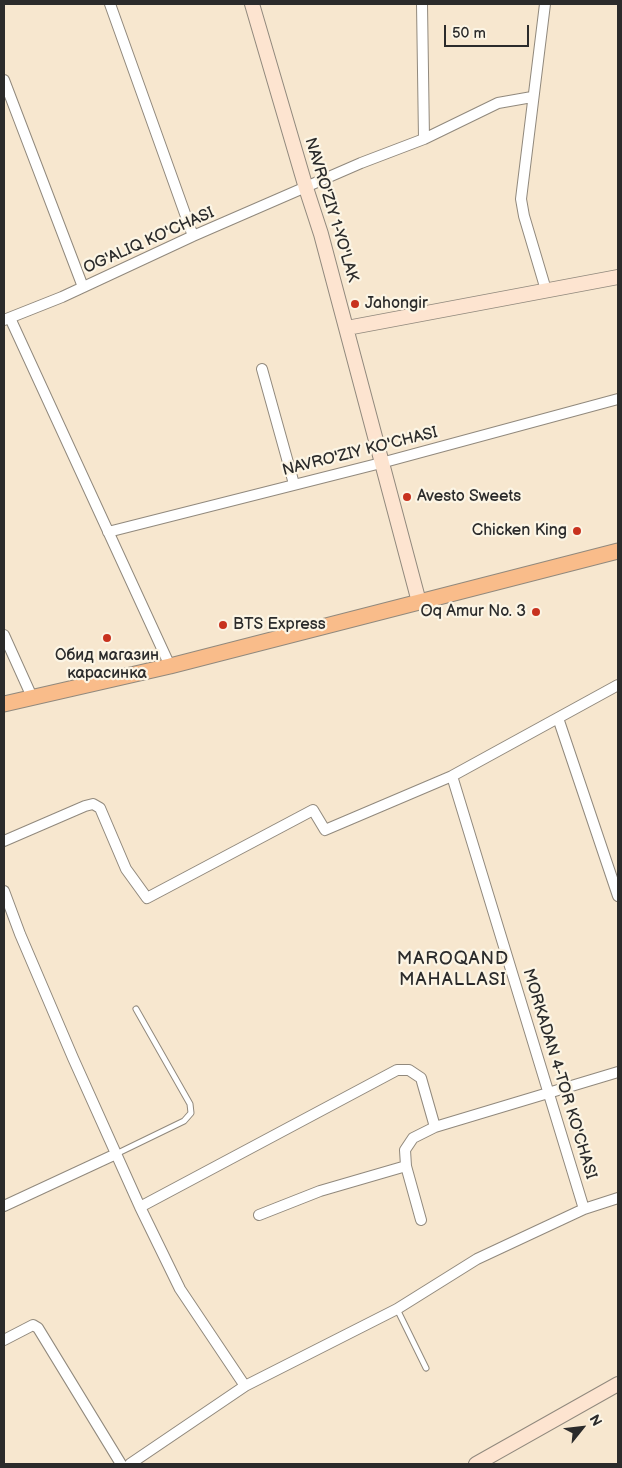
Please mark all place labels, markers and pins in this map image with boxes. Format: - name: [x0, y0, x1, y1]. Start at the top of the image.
- place label: Jahongir: [365, 294, 428, 314]
- marker: Jahongir: [349, 298, 361, 310]
- place label: Avesto Sweets: [417, 487, 521, 507]
- marker: Avesto Sweets: [401, 491, 413, 503]
- place label: Chicken King: [472, 521, 567, 541]
- marker: Chicken King: [571, 525, 583, 537]
- place label: Oq Amur No. 3: [421, 602, 526, 622]
- marker: Oq Amur No. 3: [530, 606, 542, 618]
- place label: BTS Express: [233, 615, 326, 635]
- marker: BTS Express: [217, 619, 229, 631]
- marker: Обид магазин карасинка: [101, 632, 113, 644]
- place label: Обид магазин карасинка: [55, 646, 159, 684]

